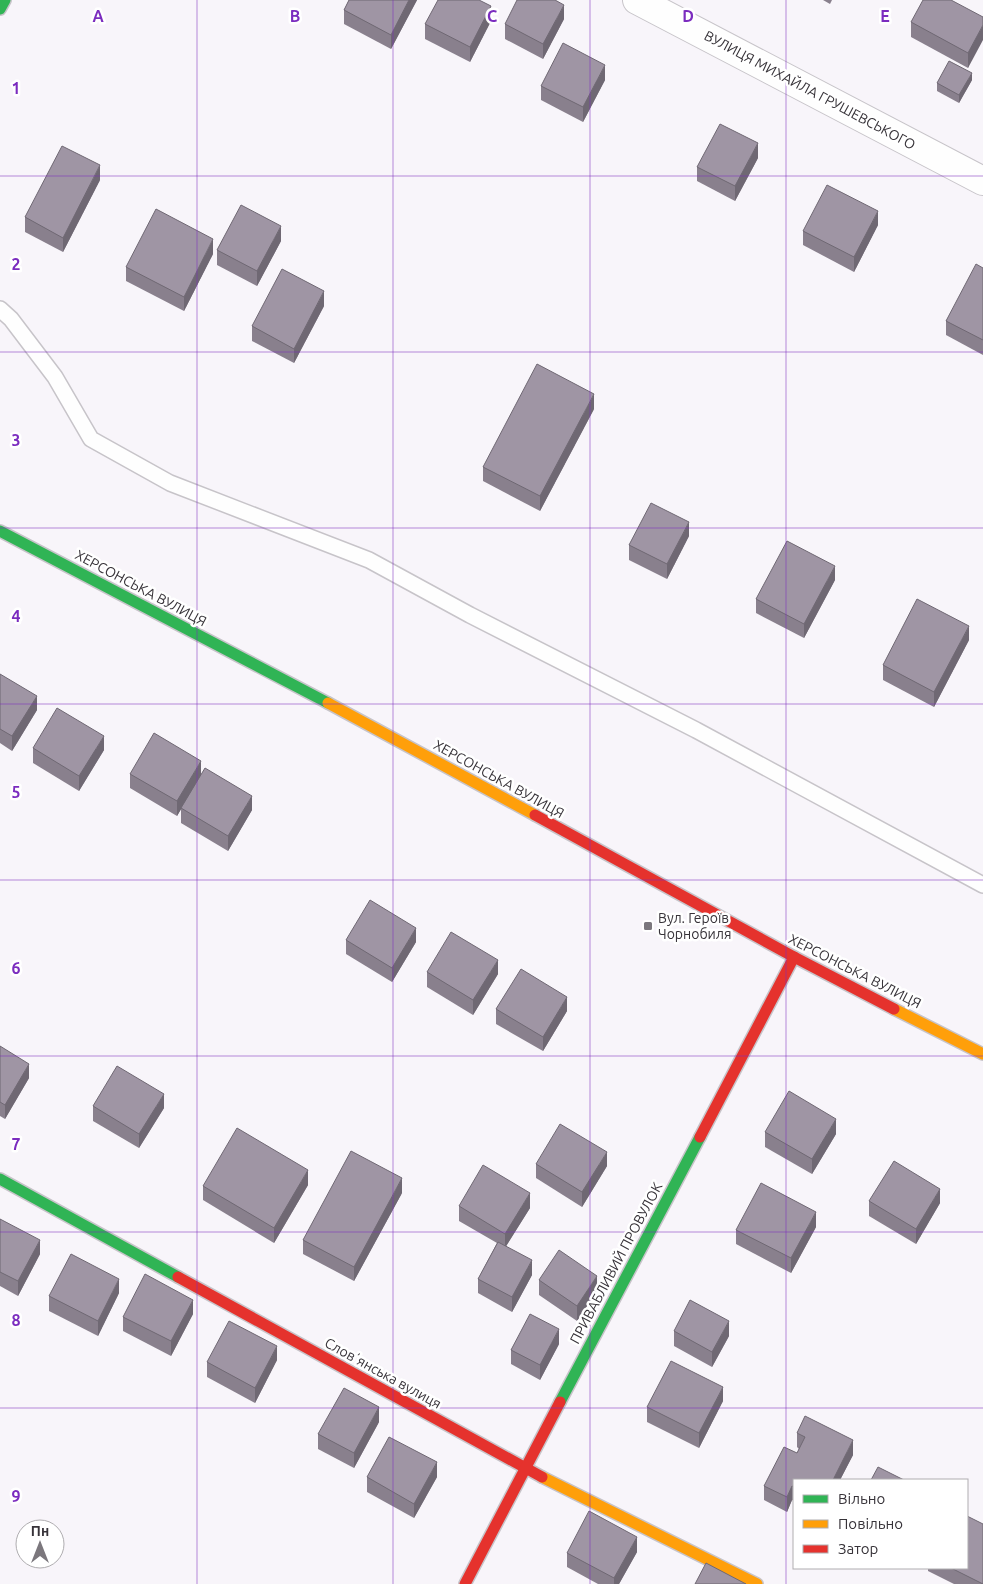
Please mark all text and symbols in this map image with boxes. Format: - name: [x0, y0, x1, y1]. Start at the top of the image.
- text: A: [92, 7, 104, 25]
- text: B: [290, 7, 300, 25]
- text: C: [487, 7, 497, 25]
- text: D: [682, 7, 694, 25]
- text: E: [880, 7, 890, 25]
- street label: ВУЛИЦЯ МИХАЙЛА ГРУШЕВСЬКОГО: [702, 26, 919, 153]
- text: 1: [11, 79, 21, 97]
- text: 2: [11, 255, 21, 273]
- text: 3: [11, 431, 21, 449]
- street label: ХЕРСОНСЬКА ВУЛИЦЯ: [73, 547, 209, 629]
- text: 4: [11, 607, 21, 625]
- street label: ХЕРСОНСЬКА ВУЛИЦЯ: [431, 737, 567, 821]
- text: 5: [11, 783, 21, 801]
- place label: Вул. Героїв Чорнобиля: [658, 910, 732, 942]
- marker: Вул. Героїв Чорнобиля: [642, 920, 654, 932]
- street label: ХЕРСОНСЬКА ВУЛИЦЯ: [786, 931, 924, 1011]
- text: 6: [11, 959, 21, 977]
- text: 7: [11, 1135, 21, 1153]
- street label: ПРИВАБЛИВИЙ ПРОВУЛОК: [566, 1179, 666, 1346]
- text: 8: [11, 1311, 21, 1329]
- street label: Словʼянська вулиця: [322, 1334, 444, 1412]
- legend: [793, 1479, 968, 1569]
- text: 9: [11, 1487, 21, 1505]
- text: Вільно: [838, 1490, 885, 1507]
- text: Повільно: [838, 1515, 903, 1532]
- north arrow: [15, 1519, 65, 1569]
- text: Пн: [31, 1523, 49, 1539]
- text: Затор: [838, 1540, 878, 1557]

